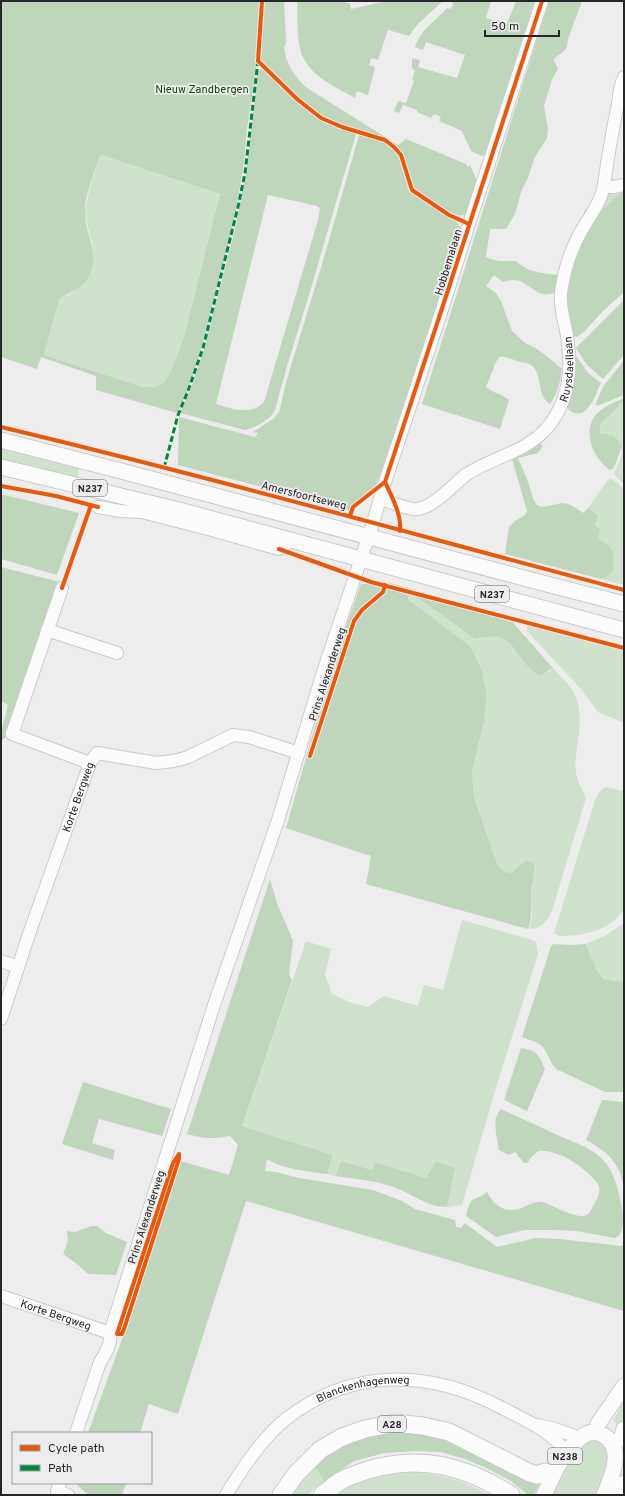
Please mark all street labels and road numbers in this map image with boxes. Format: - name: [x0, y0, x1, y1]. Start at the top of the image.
- street label: Hobbemalaan: [432, 228, 466, 297]
- street label: Ruysdaellaan: [557, 336, 577, 404]
- street label: Amersfoortseweg: [260, 479, 348, 513]
- road number: N237: [73, 480, 107, 496]
- road number: N237: [475, 586, 509, 602]
- street label: Prins Alexanderweg: [306, 626, 350, 723]
- street label: Korte Bergweg: [60, 760, 98, 834]
- street label: Prins Alexanderweg: [125, 1169, 169, 1266]
- street label: Korte Bergweg: [18, 1297, 93, 1334]
- street label: Blanckenhagenweg: [314, 1373, 410, 1406]
- road number: A28: [378, 1416, 406, 1432]
- road number: N238: [548, 1448, 582, 1464]

